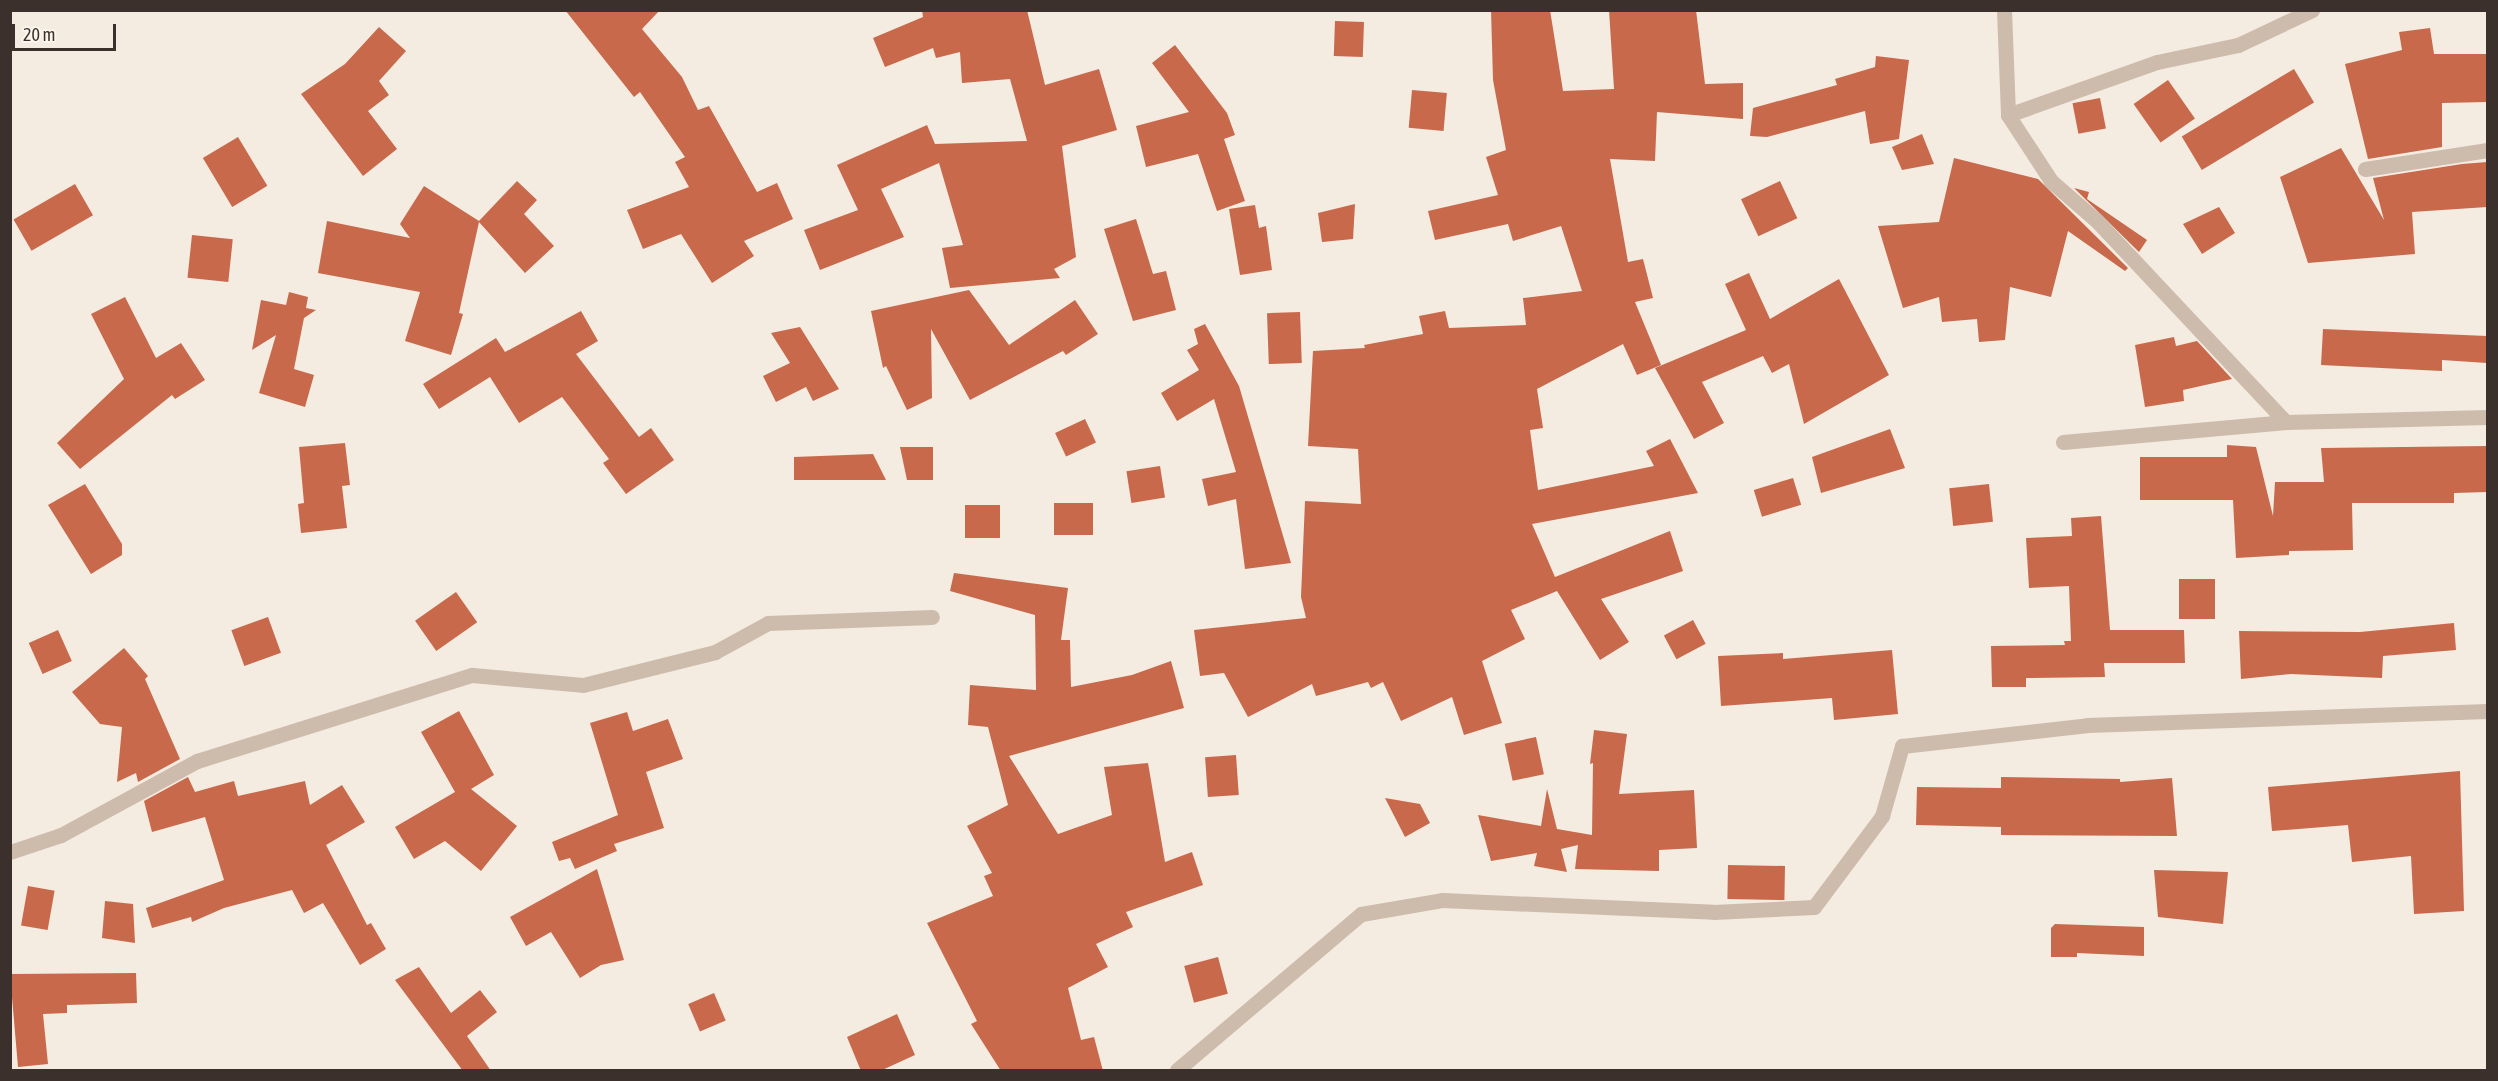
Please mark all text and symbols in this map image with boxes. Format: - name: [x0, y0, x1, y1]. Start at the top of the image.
- scale bar: [15, 12, 118, 50]
- text: 20 m: [23, 24, 55, 45]

